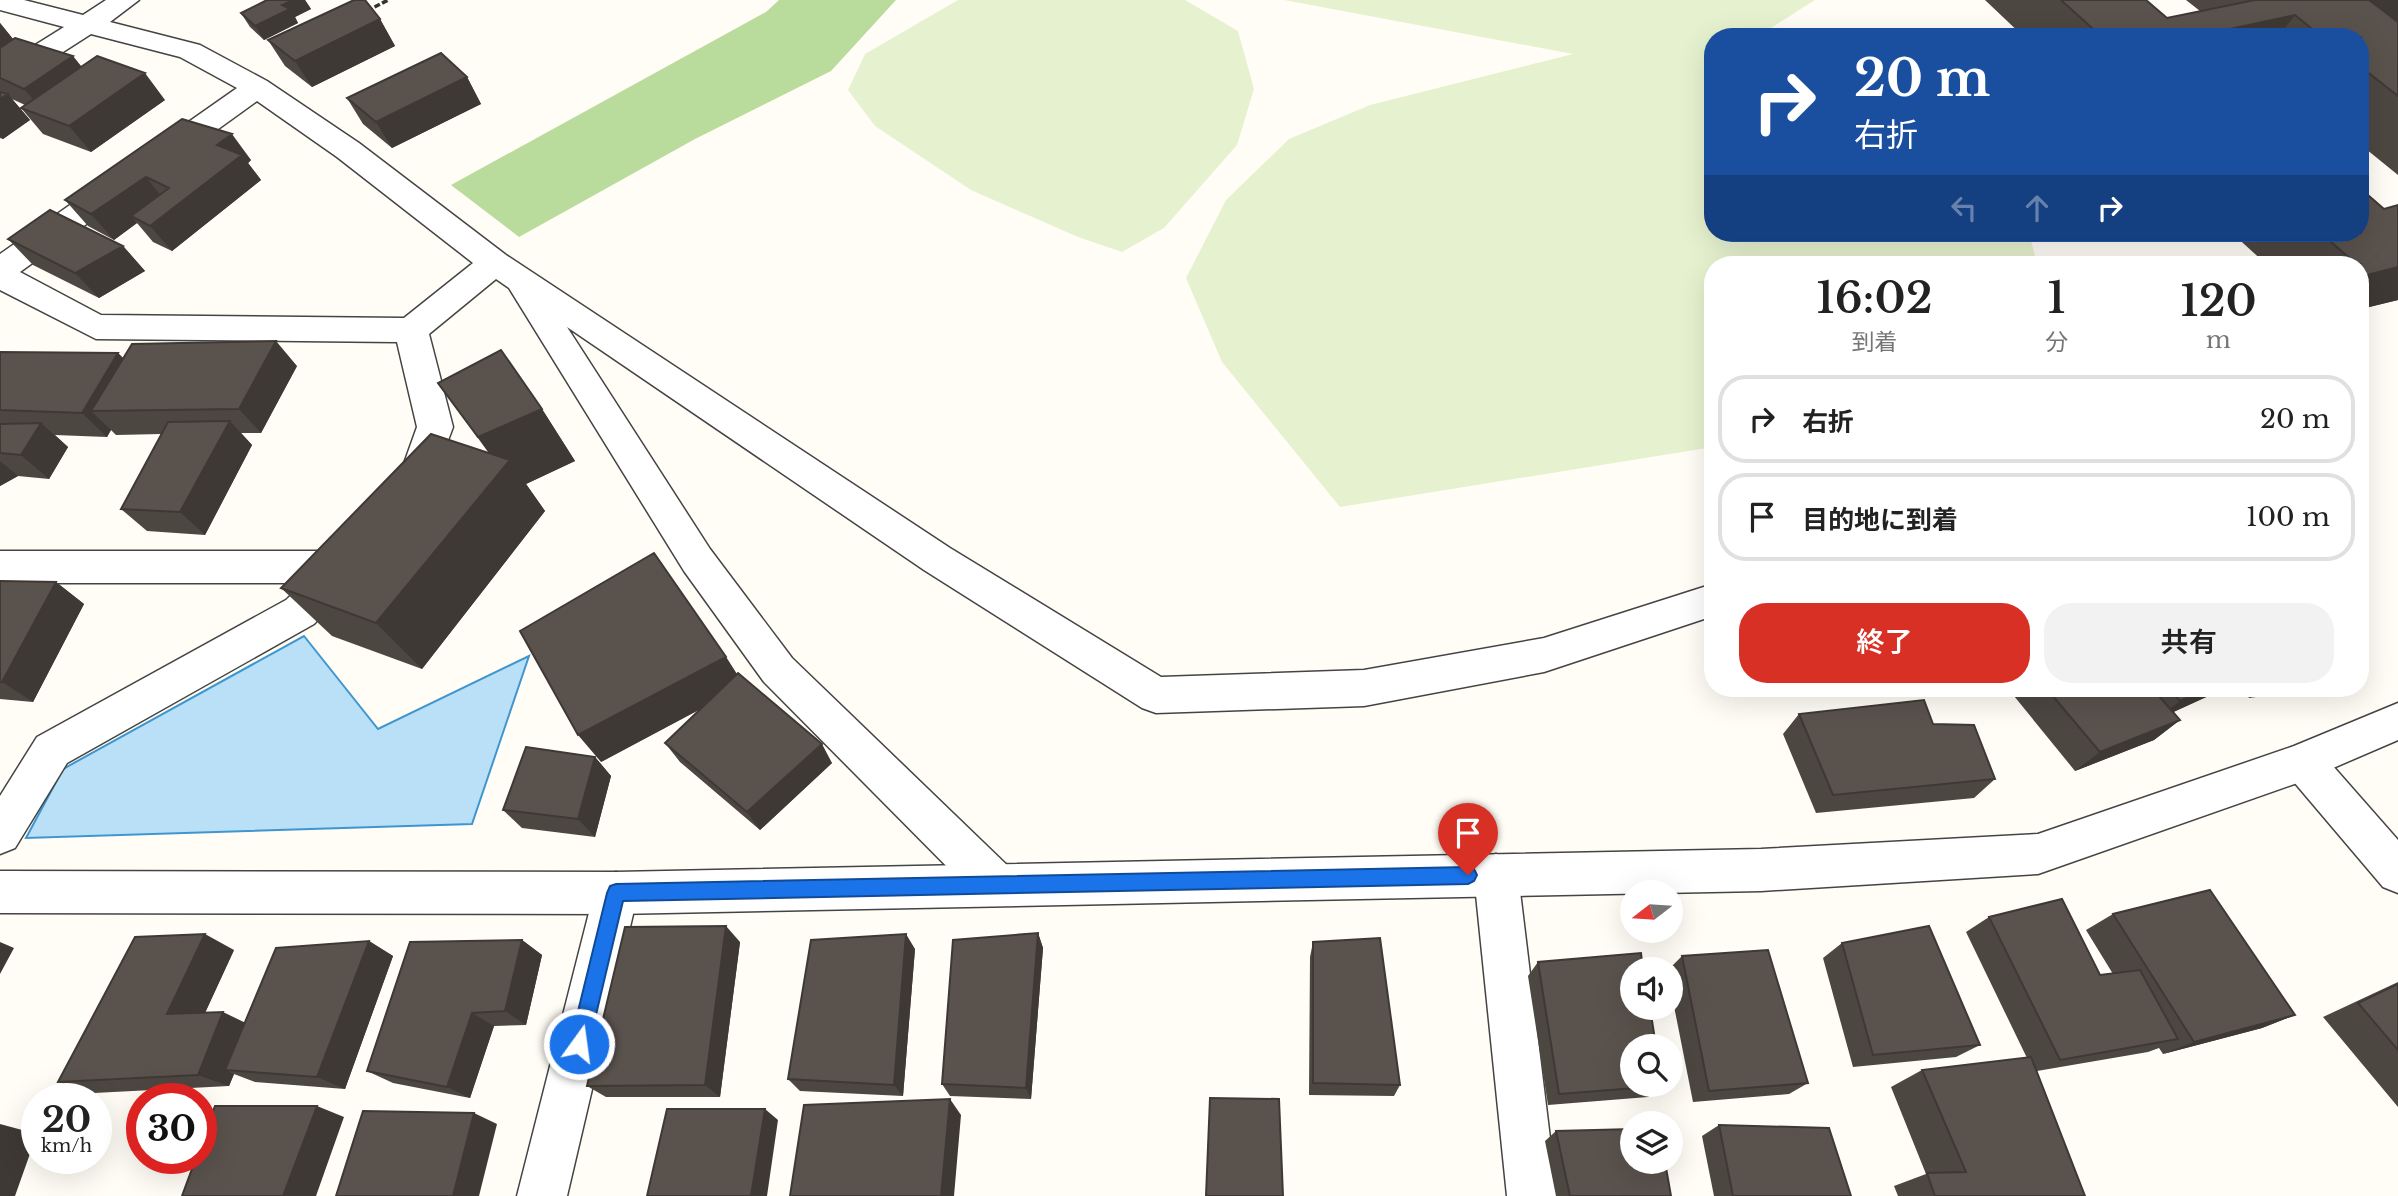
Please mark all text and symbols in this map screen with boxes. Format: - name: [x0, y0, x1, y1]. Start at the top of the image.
- text: 20 m: [1854, 48, 1990, 109]
- icon: right: [1739, 56, 1830, 147]
- text: 右折: [1854, 115, 1918, 155]
- icon: left: [1945, 189, 1983, 227]
- icon: ahead: [2018, 189, 2056, 227]
- icon: right: [2091, 189, 2129, 227]
- text: 16:02: [1816, 272, 1933, 324]
- text: 1: [2047, 272, 2066, 324]
- text: 120: [2180, 275, 2257, 327]
- text: m: [2206, 326, 2231, 354]
- text: 到着: [1851, 328, 1897, 356]
- text: 分: [2045, 328, 2068, 356]
- icon: right: [1743, 400, 1781, 438]
- text: 20 m: [2260, 403, 2330, 435]
- text: 右折: [1802, 406, 1854, 438]
- icon: arrive: [1743, 498, 1781, 536]
- text: 100 m: [2246, 501, 2330, 533]
- text: 目的地に到着: [1802, 504, 1958, 536]
- button: 終了: [1739, 603, 2030, 683]
- button: 共有: [2044, 603, 2334, 683]
- pin: [1438, 803, 1498, 875]
- icon: arrive: [1449, 814, 1487, 852]
- north arrow: [1620, 880, 1684, 943]
- map controls: [1620, 880, 1683, 1174]
- button: sound: [1620, 957, 1683, 1020]
- position arrow: [542, 1007, 616, 1081]
- button: search: [1620, 1034, 1683, 1097]
- speed limit sign: 30: [126, 1083, 217, 1174]
- text: 20: [42, 1098, 91, 1141]
- button: layers: [1620, 1111, 1683, 1174]
- text: km/h: [41, 1135, 92, 1157]

